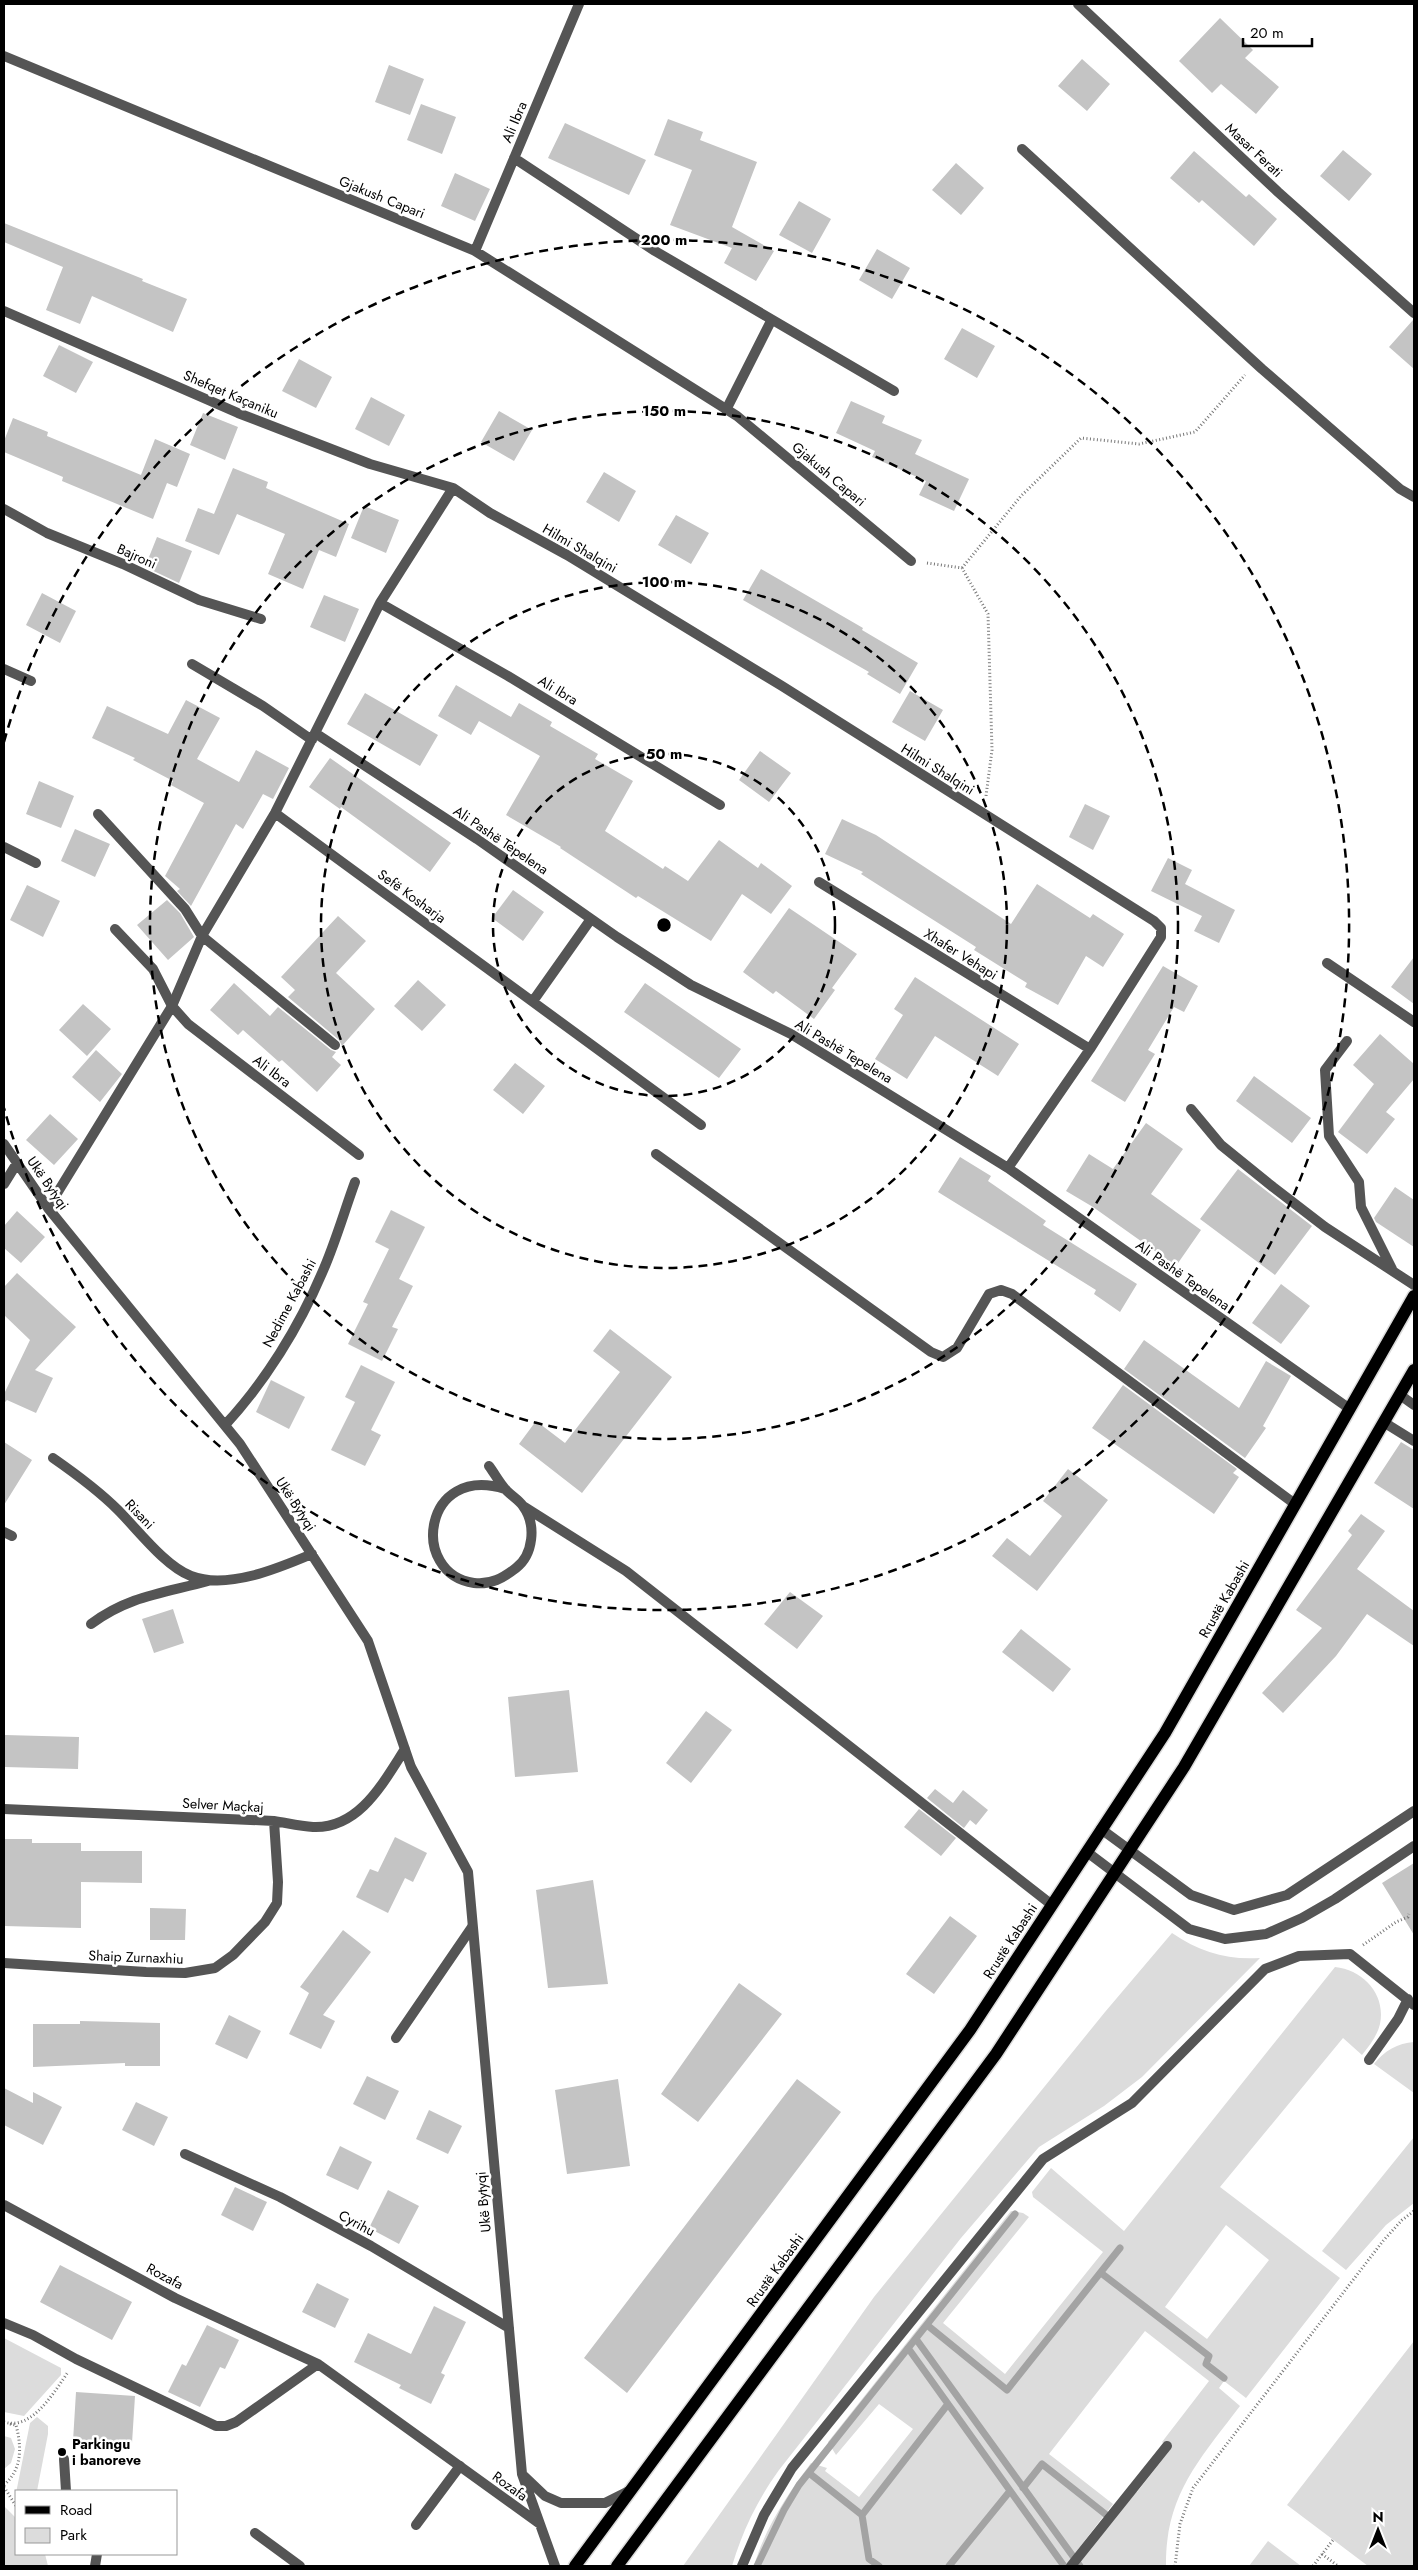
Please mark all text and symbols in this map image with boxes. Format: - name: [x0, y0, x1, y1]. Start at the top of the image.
- scale bar: [1243, 15, 1312, 47]
- text: 20 m: [1250, 22, 1284, 44]
- street label: Ali Ibra: [496, 98, 532, 146]
- street label: Masar Ferati: [1221, 118, 1287, 182]
- street label: Gjakush Capari: [336, 171, 428, 223]
- text: 200 m: [641, 229, 687, 251]
- street label: Shefqet Kaçaniku: [180, 365, 282, 423]
- text: 150 m: [642, 400, 686, 422]
- street label: Gjakush Capari: [788, 437, 870, 511]
- street label: Hilmi Shalqini: [539, 519, 621, 577]
- street label: Bajroni: [114, 538, 160, 574]
- text: 100 m: [642, 571, 686, 593]
- street label: Ali Ibra: [534, 670, 582, 710]
- street label: Hilmi Shalqini: [897, 738, 979, 800]
- text: 50 m: [646, 743, 682, 765]
- street label: Ali Pashë Tepelena: [450, 801, 552, 879]
- street label: Sefë Kosharja: [374, 864, 450, 928]
- centre of rings: [655, 916, 673, 934]
- street label: Xhafer Vehapi: [920, 923, 1002, 985]
- street label: Ali Pashë Tepelena: [791, 1014, 897, 1088]
- street label: Ali Ibra: [249, 1050, 295, 1092]
- street label: Ukë Bytyqi: [22, 1152, 74, 1214]
- street label: Ali Pashë Tepelena: [1132, 1235, 1234, 1315]
- street label: Nedime Kabashi: [257, 1255, 321, 1351]
- street label: Ukë Bytyqi: [271, 1473, 321, 1535]
- street label: Risani: [121, 1495, 159, 1533]
- street label: Rrustë Kabashi: [1194, 1557, 1254, 1641]
- street label: Selver Maçkaj: [182, 1793, 264, 1817]
- street label: Rrustë Kabashi: [978, 1899, 1042, 1983]
- street label: Shaip Zurnaxhiu: [88, 1945, 184, 1969]
- street label: Ukë Bytyqi: [470, 2171, 496, 2233]
- street label: Cyrihu: [335, 2205, 379, 2241]
- street label: Rrustë Kabashi: [742, 2229, 808, 2311]
- street label: Rozafa: [143, 2258, 187, 2294]
- place label: Parkingu i banoreve: [72, 2434, 141, 2470]
- marker: Parkingu i banoreve: [56, 2446, 68, 2458]
- street label: Rozafa: [488, 2466, 532, 2506]
- legend: [15, 2490, 178, 2555]
- text: Road: [60, 2499, 92, 2521]
- north arrow: [1353, 2505, 1403, 2555]
- text: N: [1372, 2507, 1384, 2527]
- text: Park: [60, 2524, 87, 2546]

